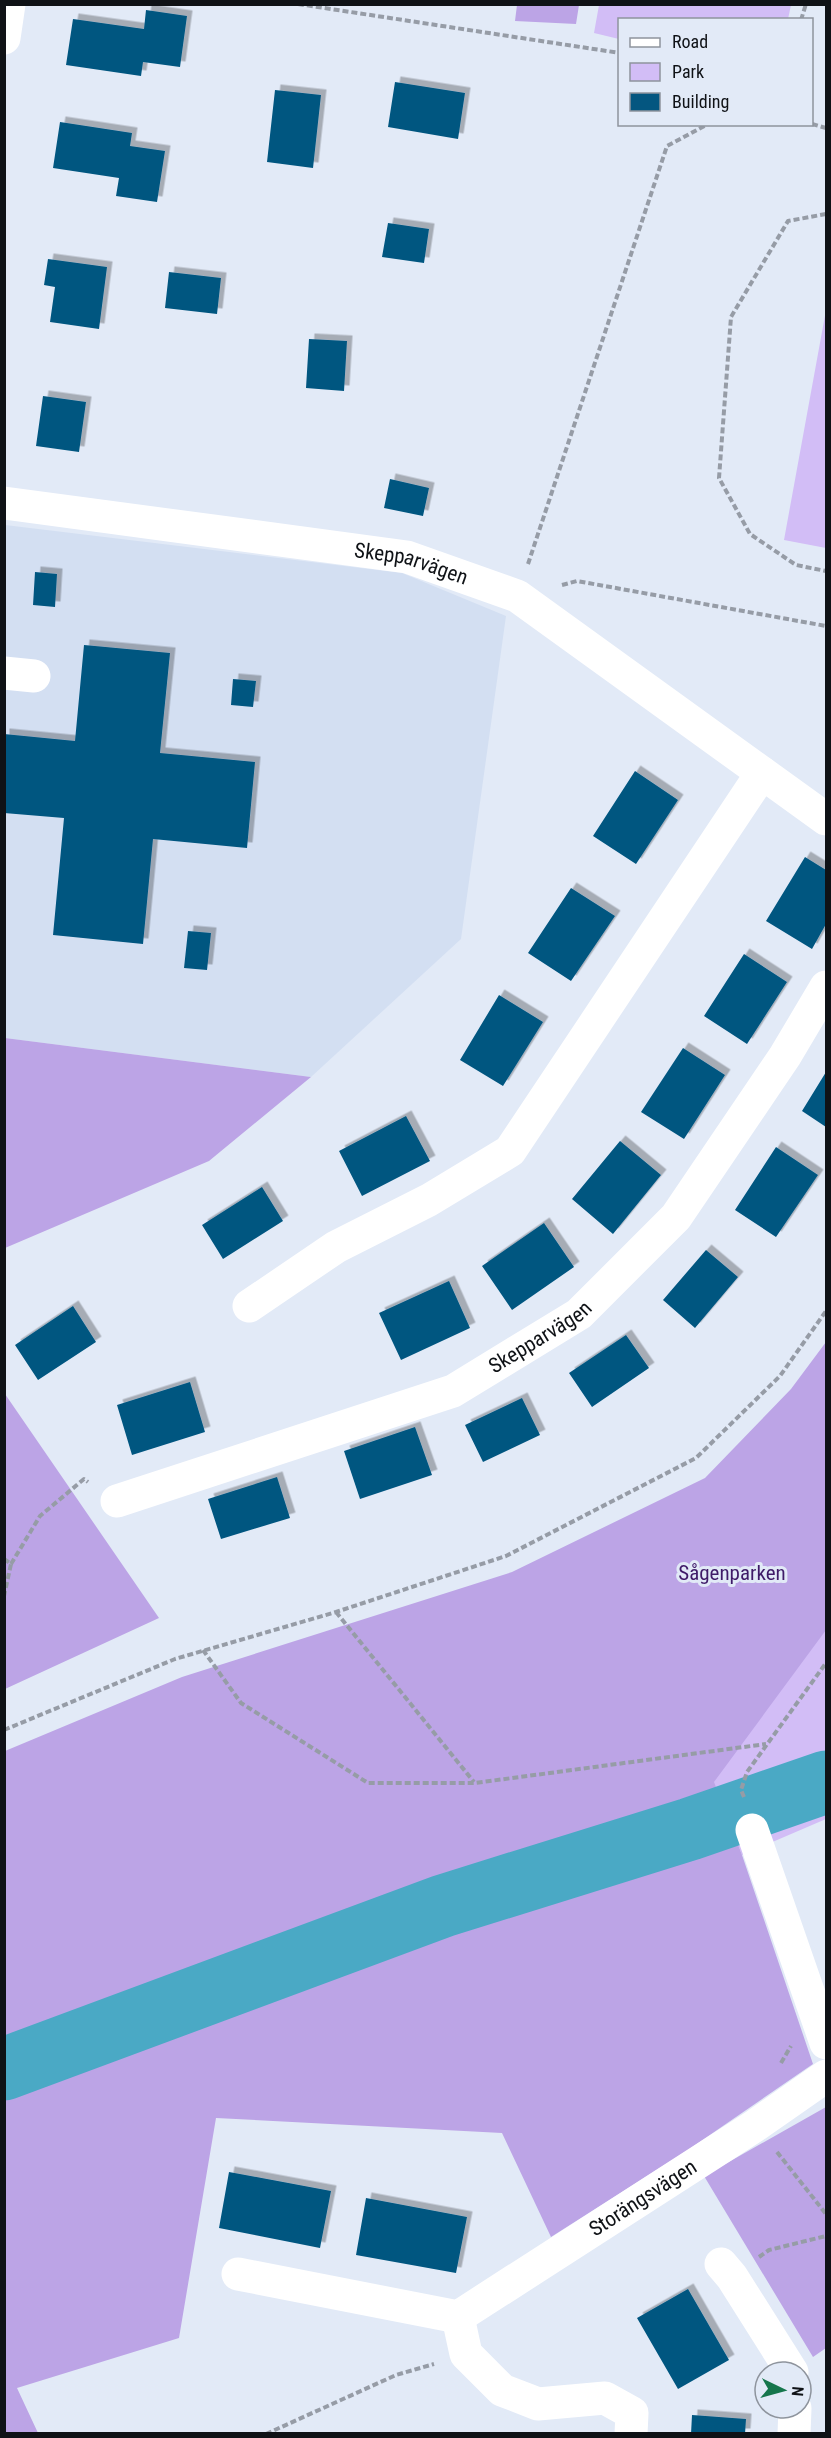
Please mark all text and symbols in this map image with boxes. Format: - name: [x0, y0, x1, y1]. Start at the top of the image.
- legend: [618, 18, 813, 126]
- text: Road: [672, 31, 708, 52]
- text: Park: [672, 61, 704, 82]
- text: Building: [672, 91, 729, 112]
- street label: Skepparvägen: [353, 538, 471, 590]
- street label: Skepparvägen: [484, 1296, 597, 1378]
- park label: Sågenparken: [678, 1561, 786, 1585]
- street label: Storängsvägen: [585, 2155, 701, 2241]
- north arrow: [753, 2360, 813, 2420]
- text: N: [788, 2386, 807, 2397]

